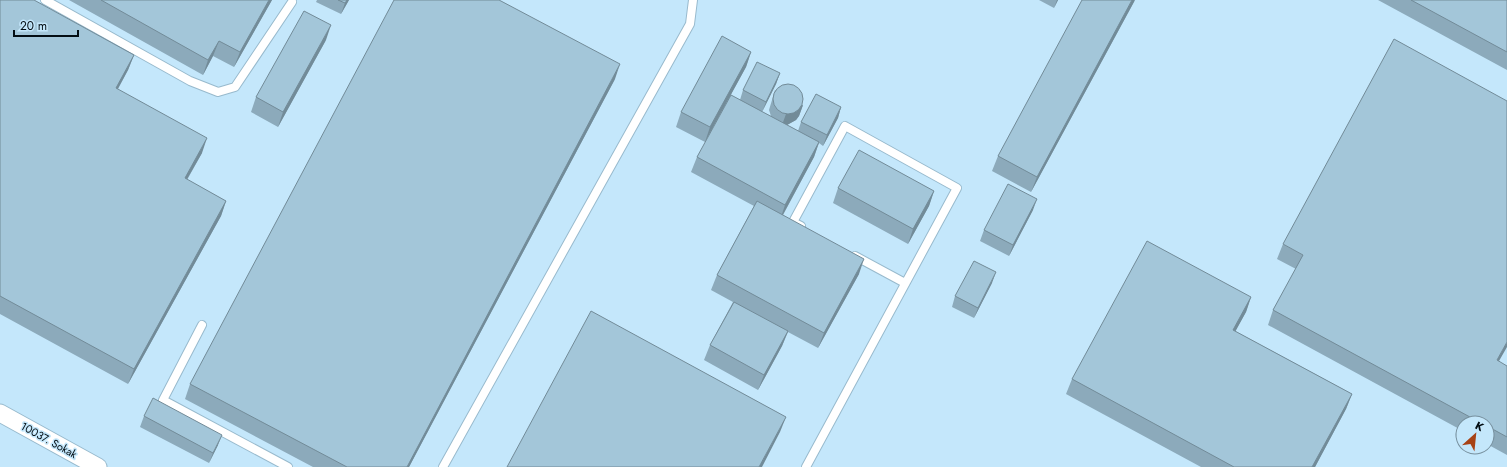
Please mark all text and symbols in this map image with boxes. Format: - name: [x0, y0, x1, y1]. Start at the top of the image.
- scale bar: [14, 12, 78, 38]
- text: 20 m: [20, 17, 47, 35]
- north arrow: [1455, 415, 1495, 455]
- text: K: [1472, 417, 1487, 435]
- street label: 10037. Sokak: [18, 418, 80, 462]

